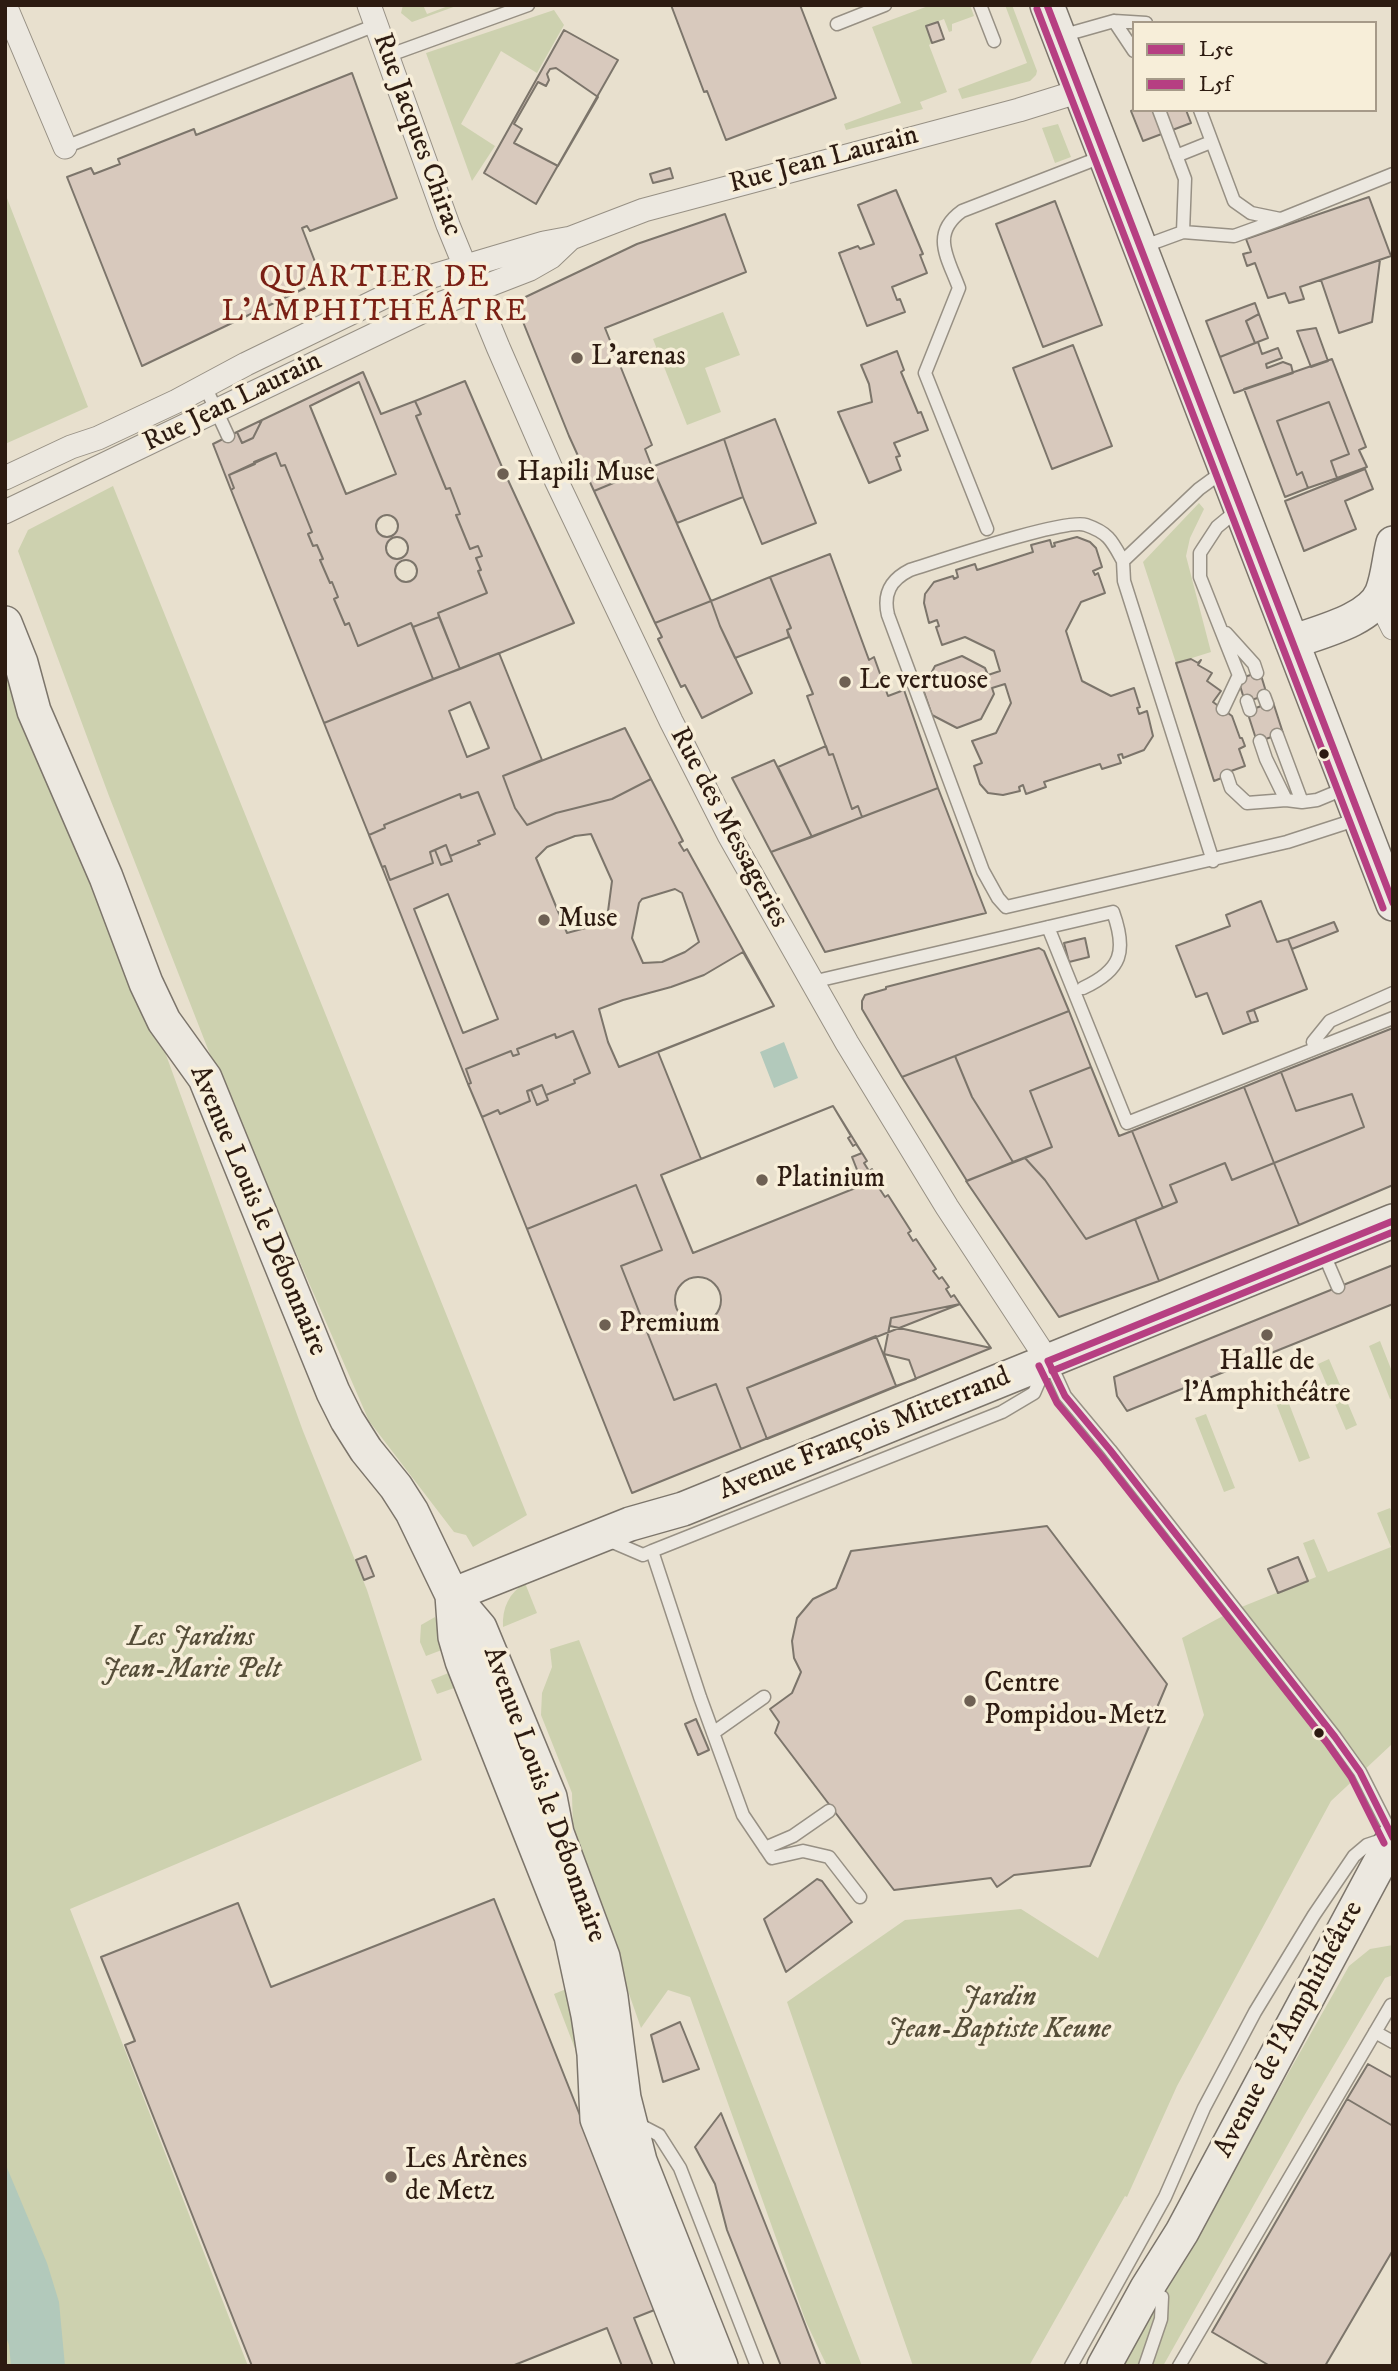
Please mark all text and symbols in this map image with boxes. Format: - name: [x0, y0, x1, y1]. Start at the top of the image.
- legend: [1132, 21, 1377, 112]
- street label: Rue Jacques Chirac: [364, 29, 468, 241]
- text: L5e: [1199, 37, 1233, 63]
- text: L5f: [1199, 72, 1231, 98]
- street label: Rue Jean Laurain: [726, 120, 922, 202]
- district label: QUARTIER DE L'AMPHITHÉÂTRE: [223, 262, 527, 332]
- place label: L'arenas: [591, 341, 686, 375]
- street label: Rue Jean Laurain: [138, 345, 328, 461]
- marker: L'arenas: [569, 350, 585, 366]
- place label: Hapili Muse: [517, 457, 655, 491]
- marker: Hapili Muse: [495, 466, 511, 482]
- place label: Le vertuose: [859, 665, 988, 699]
- marker: Le vertuose: [837, 674, 853, 690]
- street label: Rue des Messageries: [661, 722, 795, 934]
- unlabelled marker: [1317, 747, 1331, 761]
- place label: Muse: [558, 903, 618, 937]
- marker: Muse: [536, 912, 552, 928]
- street label: Avenue Louis le Débonnaire: [181, 1061, 333, 1361]
- place label: Platinium: [776, 1163, 885, 1197]
- marker: Platinium: [754, 1172, 770, 1188]
- place label: Premium: [619, 1308, 720, 1342]
- marker: Premium: [597, 1317, 613, 1333]
- marker: Halle de l'Amphithéâtre: [1259, 1327, 1275, 1343]
- place label: Halle de l'Amphithéâtre: [1183, 1346, 1351, 1412]
- street label: Avenue François Mitterrand: [714, 1361, 1016, 1509]
- park label: Les Jardins Jean-Marie Pelt: [101, 1622, 281, 1688]
- street label: Avenue Louis le Débonnaire: [474, 1643, 612, 1947]
- place label: Centre Pompidou-Metz: [984, 1668, 1166, 1734]
- marker: Centre Pompidou-Metz: [962, 1693, 978, 1709]
- unlabelled marker: [1312, 1726, 1326, 1740]
- street label: Avenue de l'Amphithéâtre: [1208, 1896, 1372, 2164]
- park label: Jardin Jean-Baptiste Keune: [887, 1982, 1111, 2048]
- place label: Les Arènes de Metz: [405, 2144, 527, 2210]
- marker: Les Arènes de Metz: [383, 2169, 399, 2185]

